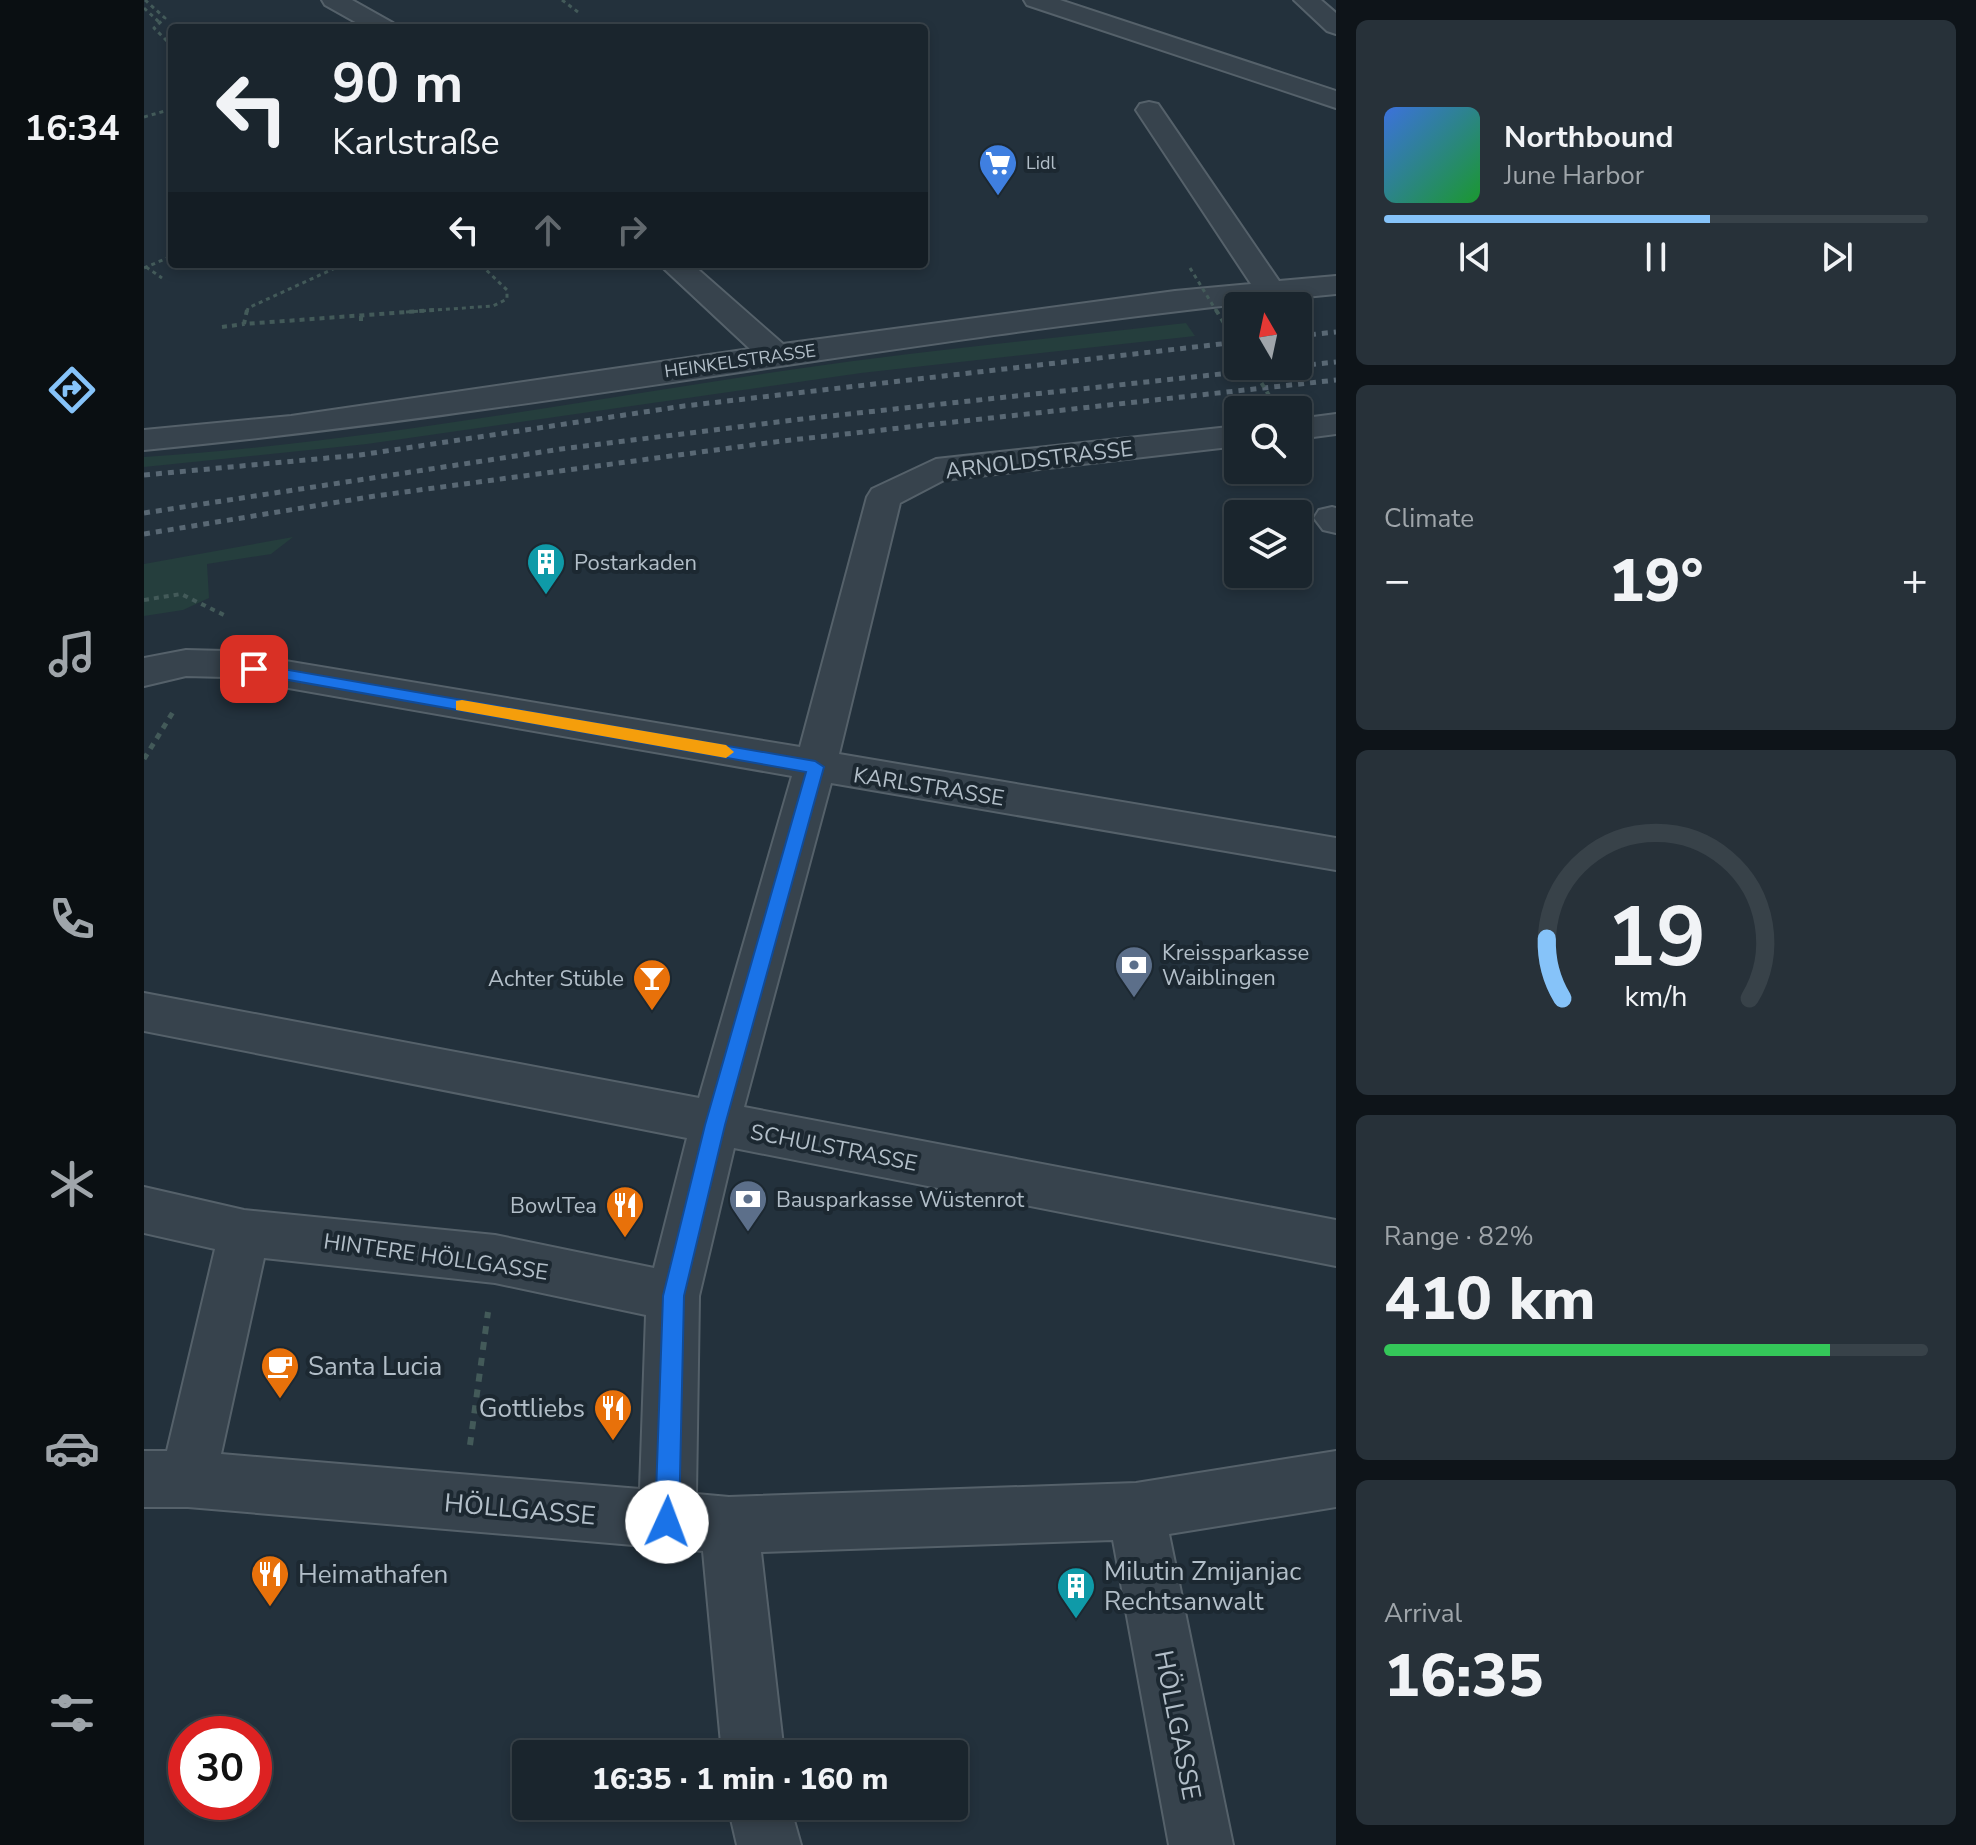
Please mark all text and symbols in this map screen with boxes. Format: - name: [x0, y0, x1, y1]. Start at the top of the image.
- text: 90 m: [332, 45, 463, 122]
- icon: left: [200, 56, 304, 160]
- text: 16:34: [24, 104, 120, 153]
- text: Northbound: [1504, 117, 1674, 158]
- text: Karlstraße: [332, 118, 500, 167]
- supermarket icon: Lidl: [977, 142, 1019, 197]
- place label: Lidl: [1026, 151, 1056, 175]
- text: June Harbor: [1504, 158, 1644, 193]
- icon: left: [442, 208, 486, 252]
- icon: ahead: [526, 208, 570, 252]
- icon: right: [610, 208, 654, 252]
- icon: previous: [1453, 235, 1497, 279]
- icon: pause: [1634, 235, 1678, 279]
- icon: next: [1815, 235, 1859, 279]
- north arrow: [1224, 292, 1312, 380]
- map controls: [1224, 292, 1312, 588]
- street label: HEINKELSTRASSE: [663, 339, 817, 383]
- icon: directions: [44, 362, 100, 418]
- button: search: [1224, 396, 1312, 484]
- street label: ARNOLDSTRASSE: [944, 434, 1135, 486]
- button: layers: [1224, 500, 1312, 588]
- text: Climate: [1384, 501, 1474, 536]
- text: 19°: [1608, 540, 1704, 622]
- building icon: Postarkaden: [525, 541, 567, 596]
- place label: Postarkaden: [574, 548, 697, 578]
- text: −: [1384, 551, 1410, 611]
- text: +: [1902, 551, 1928, 611]
- icon: music: [44, 626, 100, 682]
- pin: [220, 635, 288, 703]
- icon: arrive: [232, 647, 276, 691]
- street label: KARLSTRASSE: [851, 760, 1006, 814]
- text: 19: [1606, 880, 1706, 993]
- icon: phone: [44, 891, 100, 947]
- place label: Kreissparkasse Waiblingen: [1162, 938, 1309, 993]
- bank icon: Kreissparkasse Waiblingen: [1113, 944, 1155, 999]
- bar icon: Achter Stüble: [631, 957, 673, 1012]
- place label: Achter Stüble: [488, 964, 624, 994]
- text: km/h: [1625, 977, 1687, 1016]
- street label: SCHULSTRASSE: [748, 1117, 920, 1179]
- icon: climate: [44, 1156, 100, 1212]
- bank icon: Bausparkasse Wüstenrot: [727, 1178, 769, 1233]
- restaurant icon: BowlTea: [604, 1184, 646, 1239]
- place label: Bausparkasse Wüstenrot: [776, 1185, 1024, 1215]
- place label: BowlTea: [510, 1191, 597, 1221]
- text: Range · 82%: [1384, 1219, 1534, 1254]
- street label: HINTERE HÖLLGASSE: [322, 1226, 550, 1288]
- text: 410 km: [1384, 1258, 1596, 1340]
- cafe icon: Santa Lucia: [259, 1345, 301, 1400]
- place label: Santa Lucia: [308, 1349, 442, 1384]
- restaurant icon: Gottliebs: [592, 1387, 634, 1442]
- place label: Gottliebs: [479, 1391, 585, 1426]
- icon: car: [44, 1420, 100, 1476]
- position arrow: [625, 1480, 709, 1564]
- street label: HÖLLGASSE: [443, 1485, 597, 1534]
- restaurant icon: Heimathafen: [249, 1553, 291, 1608]
- place label: Milutin Zmijanjac Rechtsanwalt: [1104, 1554, 1301, 1619]
- place label: Heimathafen: [298, 1557, 448, 1592]
- building icon: Milutin Zmijanjac Rechtsanwalt: [1055, 1565, 1097, 1620]
- text: Arrival: [1384, 1596, 1462, 1631]
- text: 16:35: [1384, 1635, 1544, 1717]
- street label: HÖLLGASSE: [1146, 1647, 1209, 1803]
- icon: filters: [44, 1685, 100, 1741]
- speed limit sign: 30: [168, 1716, 272, 1820]
- text: 16:35 · 1 min · 160 m: [592, 1759, 888, 1800]

